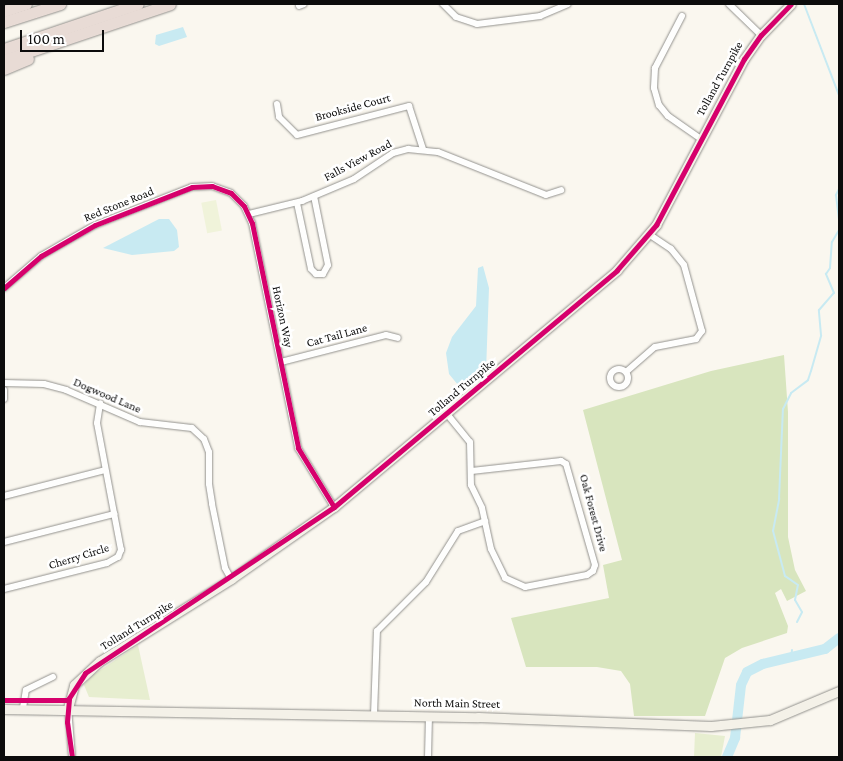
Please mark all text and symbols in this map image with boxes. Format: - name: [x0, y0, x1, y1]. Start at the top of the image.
- scale bar: [22, 20, 106, 52]
- text: 100 m: [28, 31, 65, 47]
- street label: Tolland Turnpike: [694, 39, 746, 119]
- street label: Brookside Court: [314, 91, 392, 125]
- street label: Falls View Road: [322, 137, 394, 185]
- street label: Red Stone Road: [82, 184, 156, 226]
- street label: Horizon Way: [268, 285, 296, 349]
- street label: Cat Tail Lane: [305, 321, 369, 351]
- street label: Tolland Turnpike: [426, 356, 498, 420]
- street label: Dogwood Lane: [71, 375, 143, 417]
- street label: Oak Forest Drive: [576, 473, 610, 553]
- street label: Cherry Circle: [47, 541, 111, 573]
- street label: Tolland Turnpike: [98, 598, 176, 654]
- street label: North Main Street: [414, 696, 500, 712]

